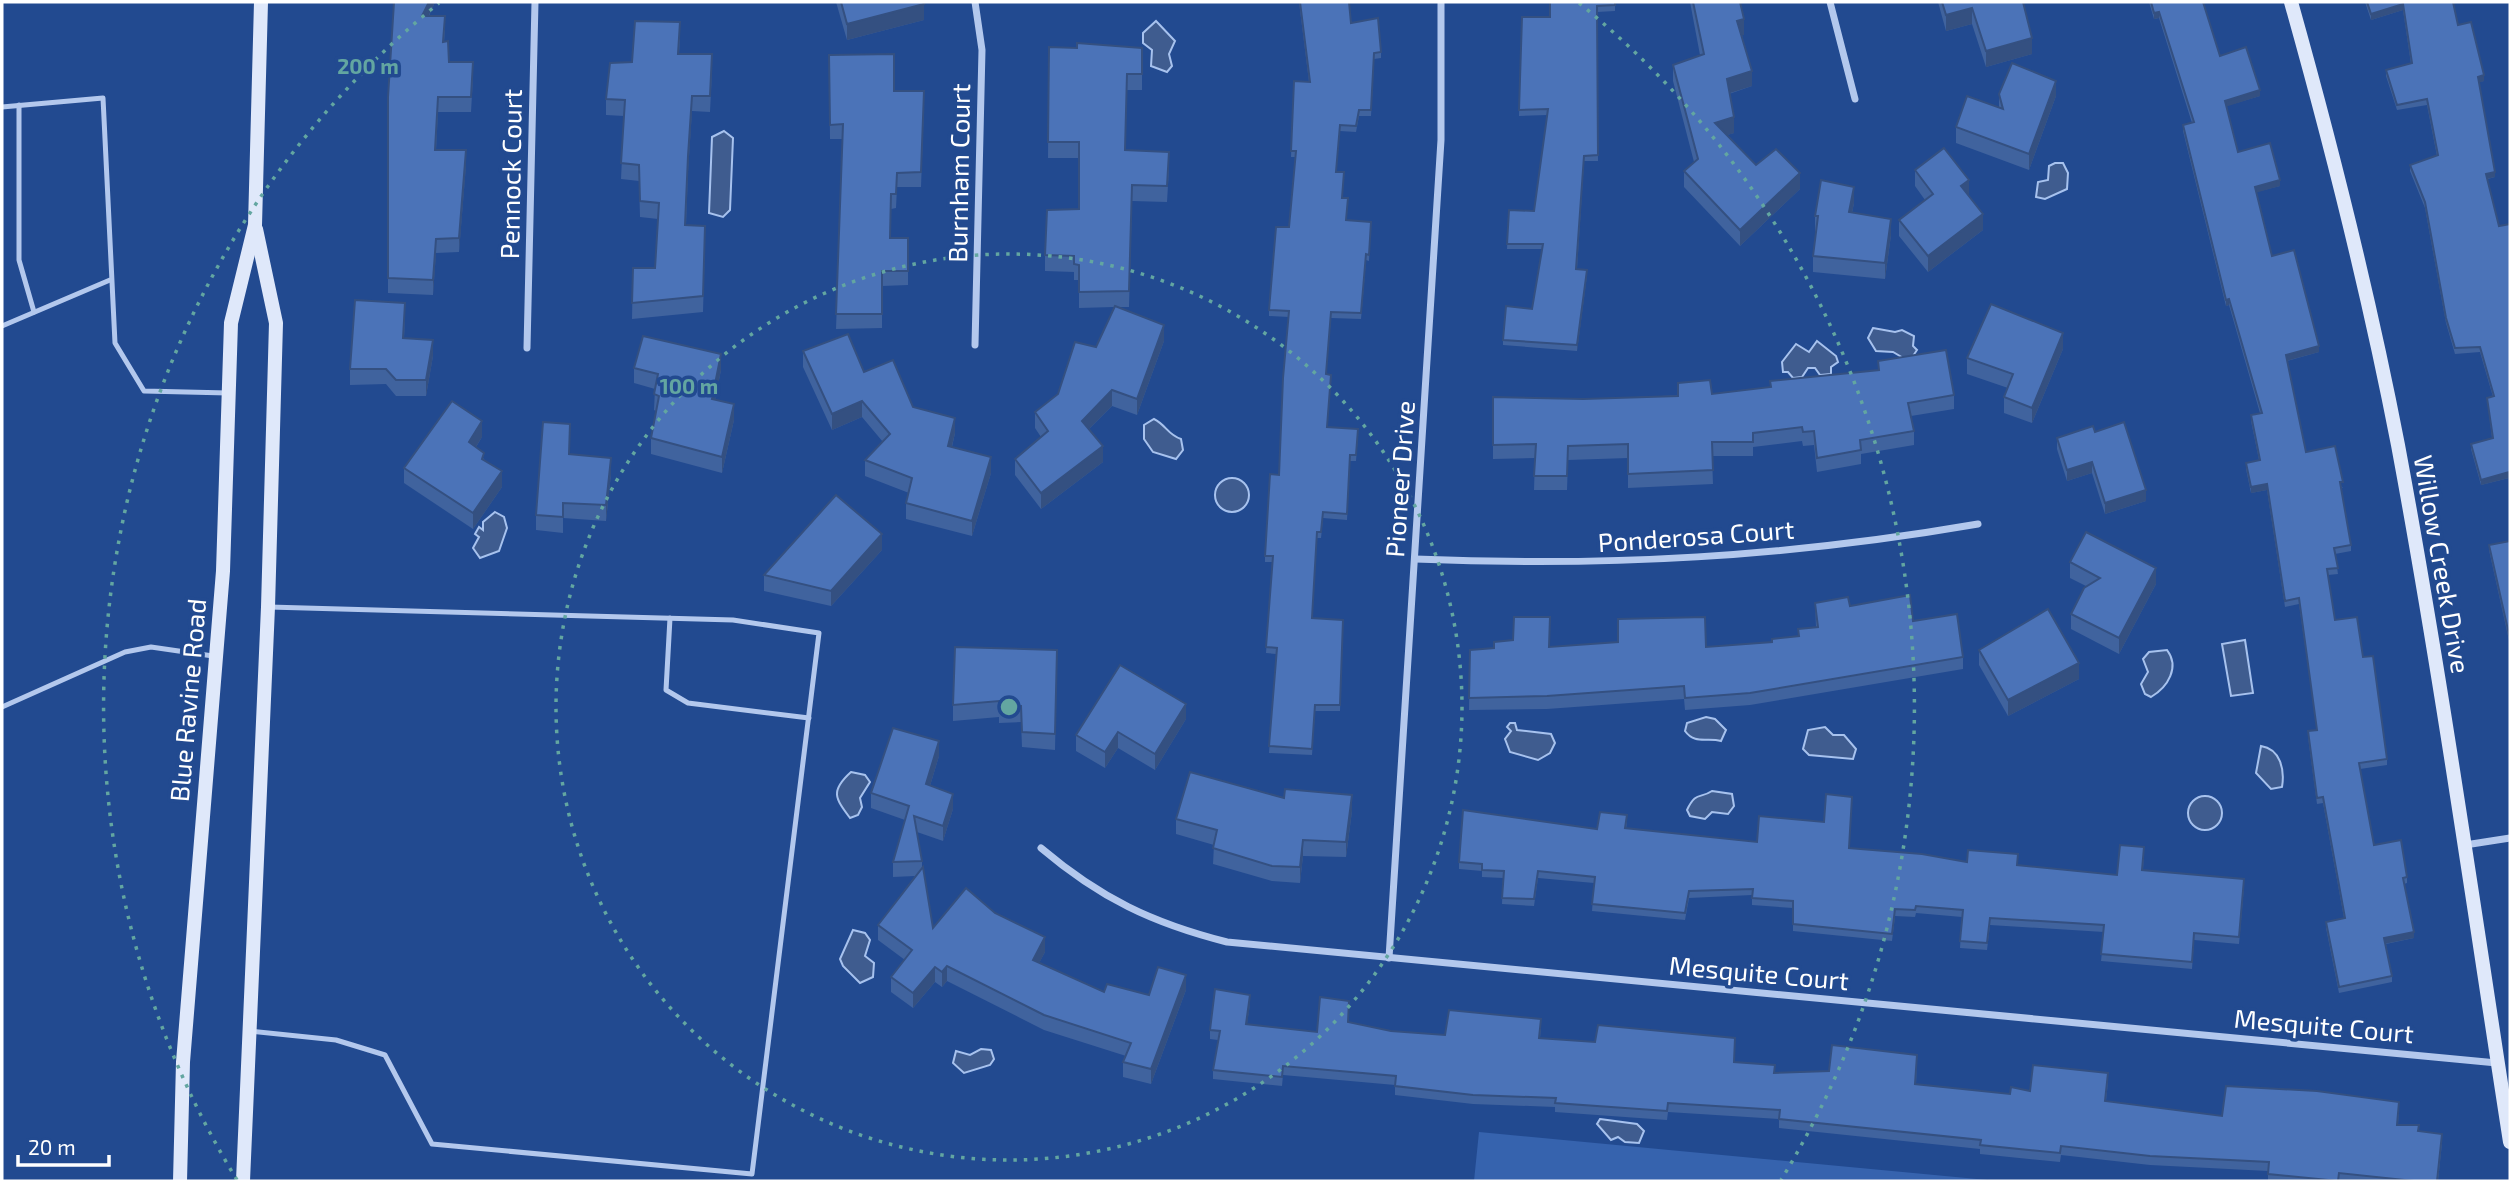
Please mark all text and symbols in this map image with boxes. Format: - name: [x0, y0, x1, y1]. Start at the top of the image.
- text: 200 m: [337, 53, 399, 78]
- street label: Burnham Court: [941, 83, 975, 263]
- street label: Pennock Court: [493, 88, 527, 259]
- text: 100 m: [660, 373, 718, 398]
- street label: Pioneer Drive: [1378, 400, 1420, 558]
- street label: Willow Creek Drive: [2409, 452, 2477, 676]
- street label: Ponderosa Court: [1597, 513, 1795, 557]
- street label: Blue Ravine Road: [163, 597, 211, 803]
- centre of rings: [997, 695, 1021, 719]
- street label: Mesquite Court: [1668, 949, 1850, 995]
- street label: Mesquite Court: [2233, 1002, 2415, 1048]
- scale bar: [18, 1124, 108, 1168]
- text: 20 m: [28, 1134, 76, 1159]

